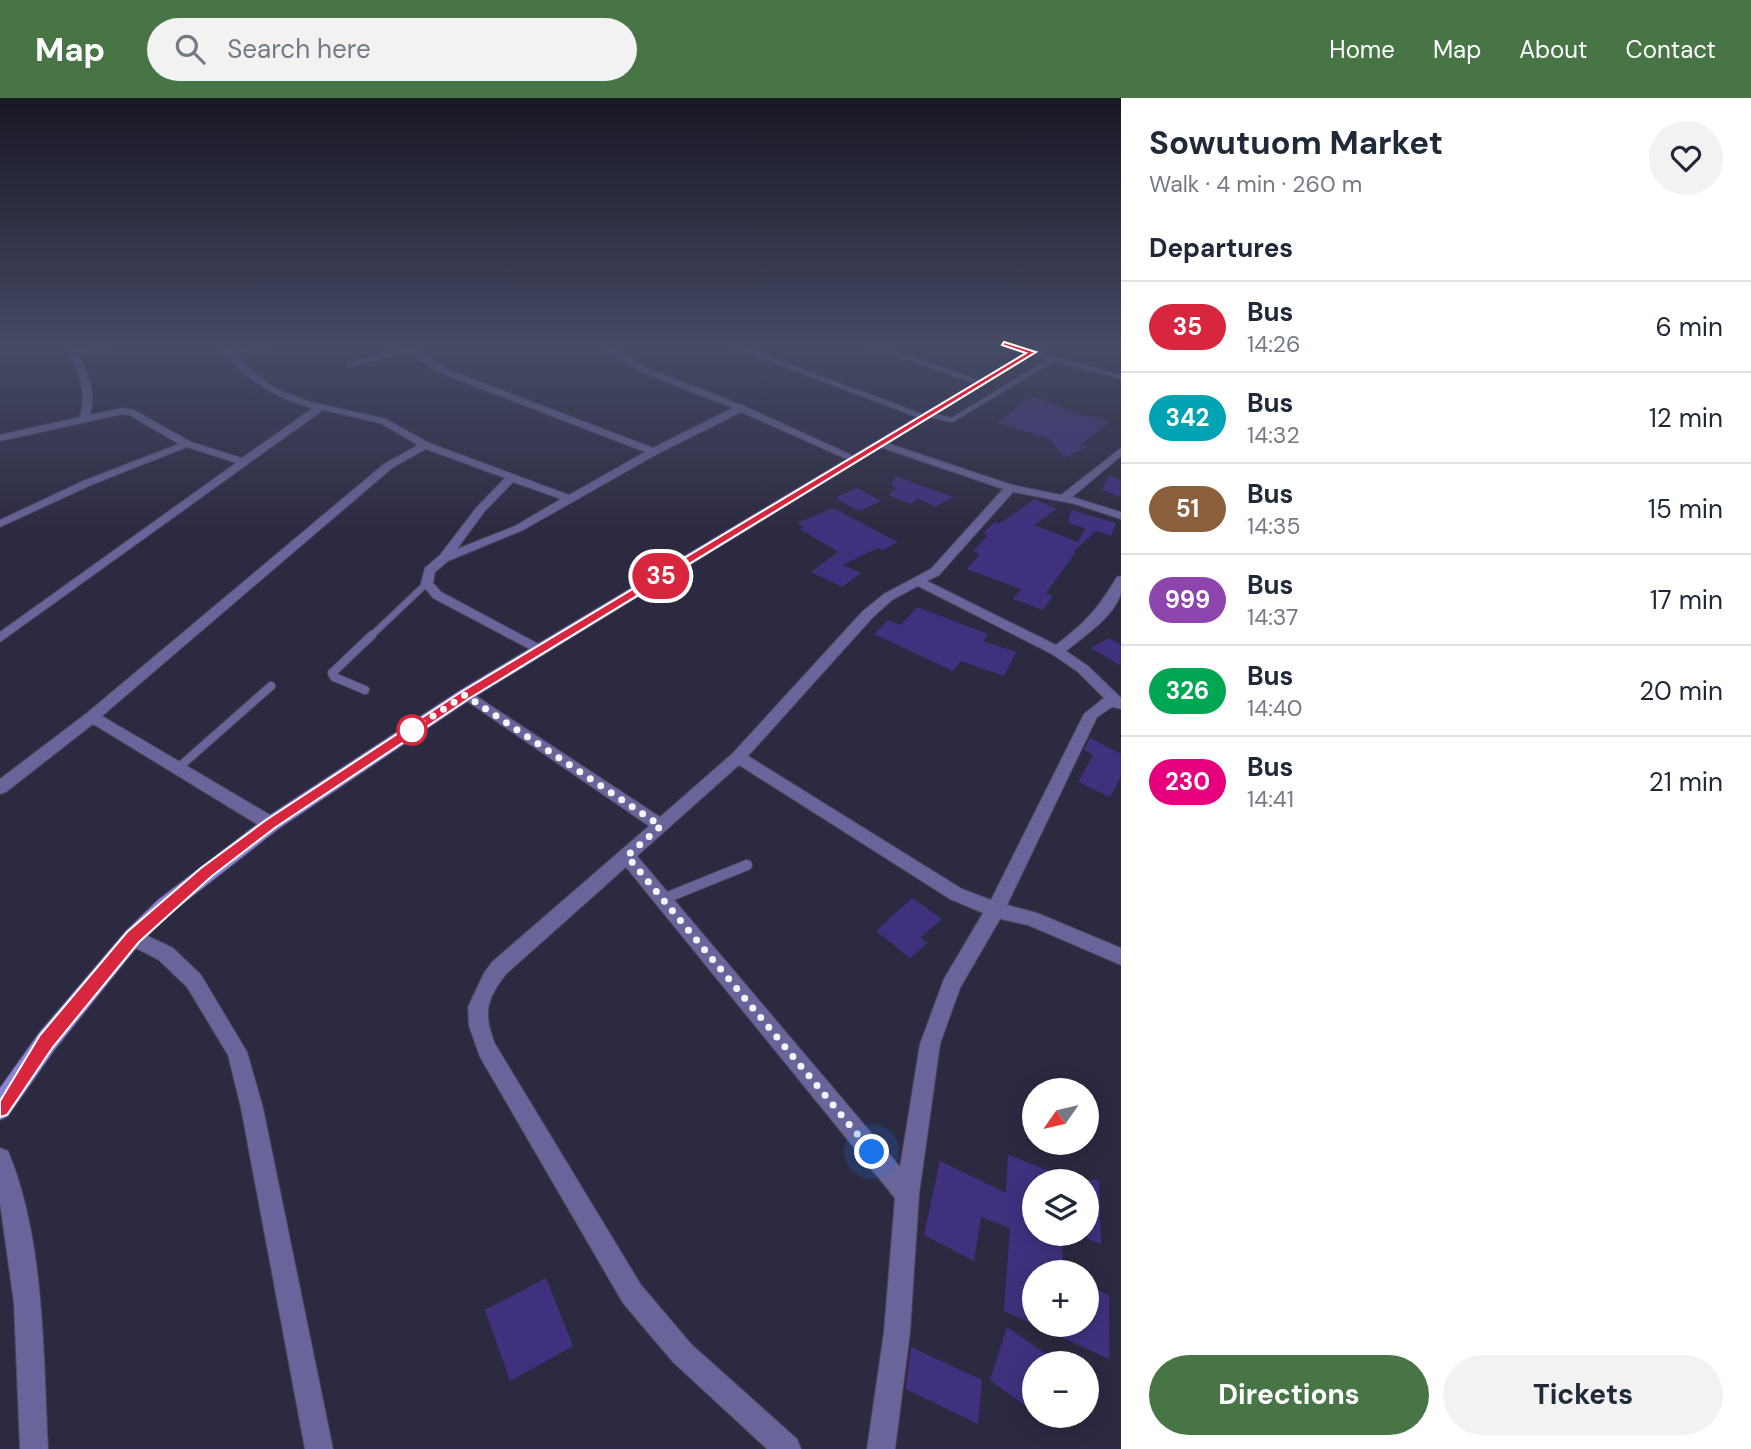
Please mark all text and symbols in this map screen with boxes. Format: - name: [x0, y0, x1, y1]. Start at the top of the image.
- search box: [147, 18, 637, 81]
- text: Map: [35, 28, 105, 71]
- icon: search: [171, 30, 209, 68]
- text: Search here: [227, 32, 371, 66]
- text: Home: [1329, 34, 1395, 65]
- text: Map: [1433, 34, 1481, 65]
- text: About: [1519, 34, 1588, 65]
- text: Contact: [1626, 34, 1716, 65]
- text: Sowutuom Market: [1149, 121, 1443, 164]
- button: heart: [1649, 121, 1723, 195]
- text: Walk · 4 min · 260 m: [1149, 169, 1362, 199]
- text: Departures: [1149, 231, 1293, 265]
- text: Bus: [1247, 295, 1293, 329]
- text: 6 min: [1655, 310, 1723, 344]
- text: 35: [1173, 311, 1202, 342]
- text: 14:26: [1247, 329, 1300, 359]
- text: Bus: [1247, 386, 1293, 420]
- text: 12 min: [1649, 401, 1723, 435]
- text: 342: [1166, 402, 1209, 433]
- text: 14:32: [1247, 420, 1300, 450]
- text: Bus: [1247, 477, 1293, 511]
- text: 15 min: [1648, 492, 1723, 526]
- text: 51: [1176, 493, 1199, 524]
- text: 14:35: [1247, 511, 1300, 541]
- line badge: 35: [630, 553, 692, 599]
- text: 35: [646, 560, 676, 591]
- text: Bus: [1247, 568, 1293, 602]
- text: 17 min: [1650, 583, 1723, 617]
- text: 999: [1165, 584, 1210, 615]
- text: 14:37: [1247, 602, 1298, 632]
- text: Bus: [1247, 659, 1293, 693]
- text: 20 min: [1639, 674, 1723, 708]
- text: 326: [1166, 675, 1209, 706]
- text: 14:40: [1247, 693, 1302, 723]
- unlabelled marker: [397, 715, 427, 745]
- text: Bus: [1247, 750, 1293, 784]
- text: 21 min: [1649, 765, 1723, 799]
- text: 230: [1165, 766, 1210, 797]
- text: 14:41: [1247, 784, 1294, 814]
- north arrow: [1022, 1078, 1099, 1155]
- map controls: [1022, 1078, 1099, 1428]
- your location: [854, 1134, 889, 1169]
- button: layers: [1022, 1169, 1099, 1246]
- button: +: [1022, 1260, 1099, 1337]
- button: −: [1022, 1351, 1099, 1428]
- button: Directions: [1149, 1355, 1429, 1435]
- button: Tickets: [1443, 1355, 1723, 1435]

